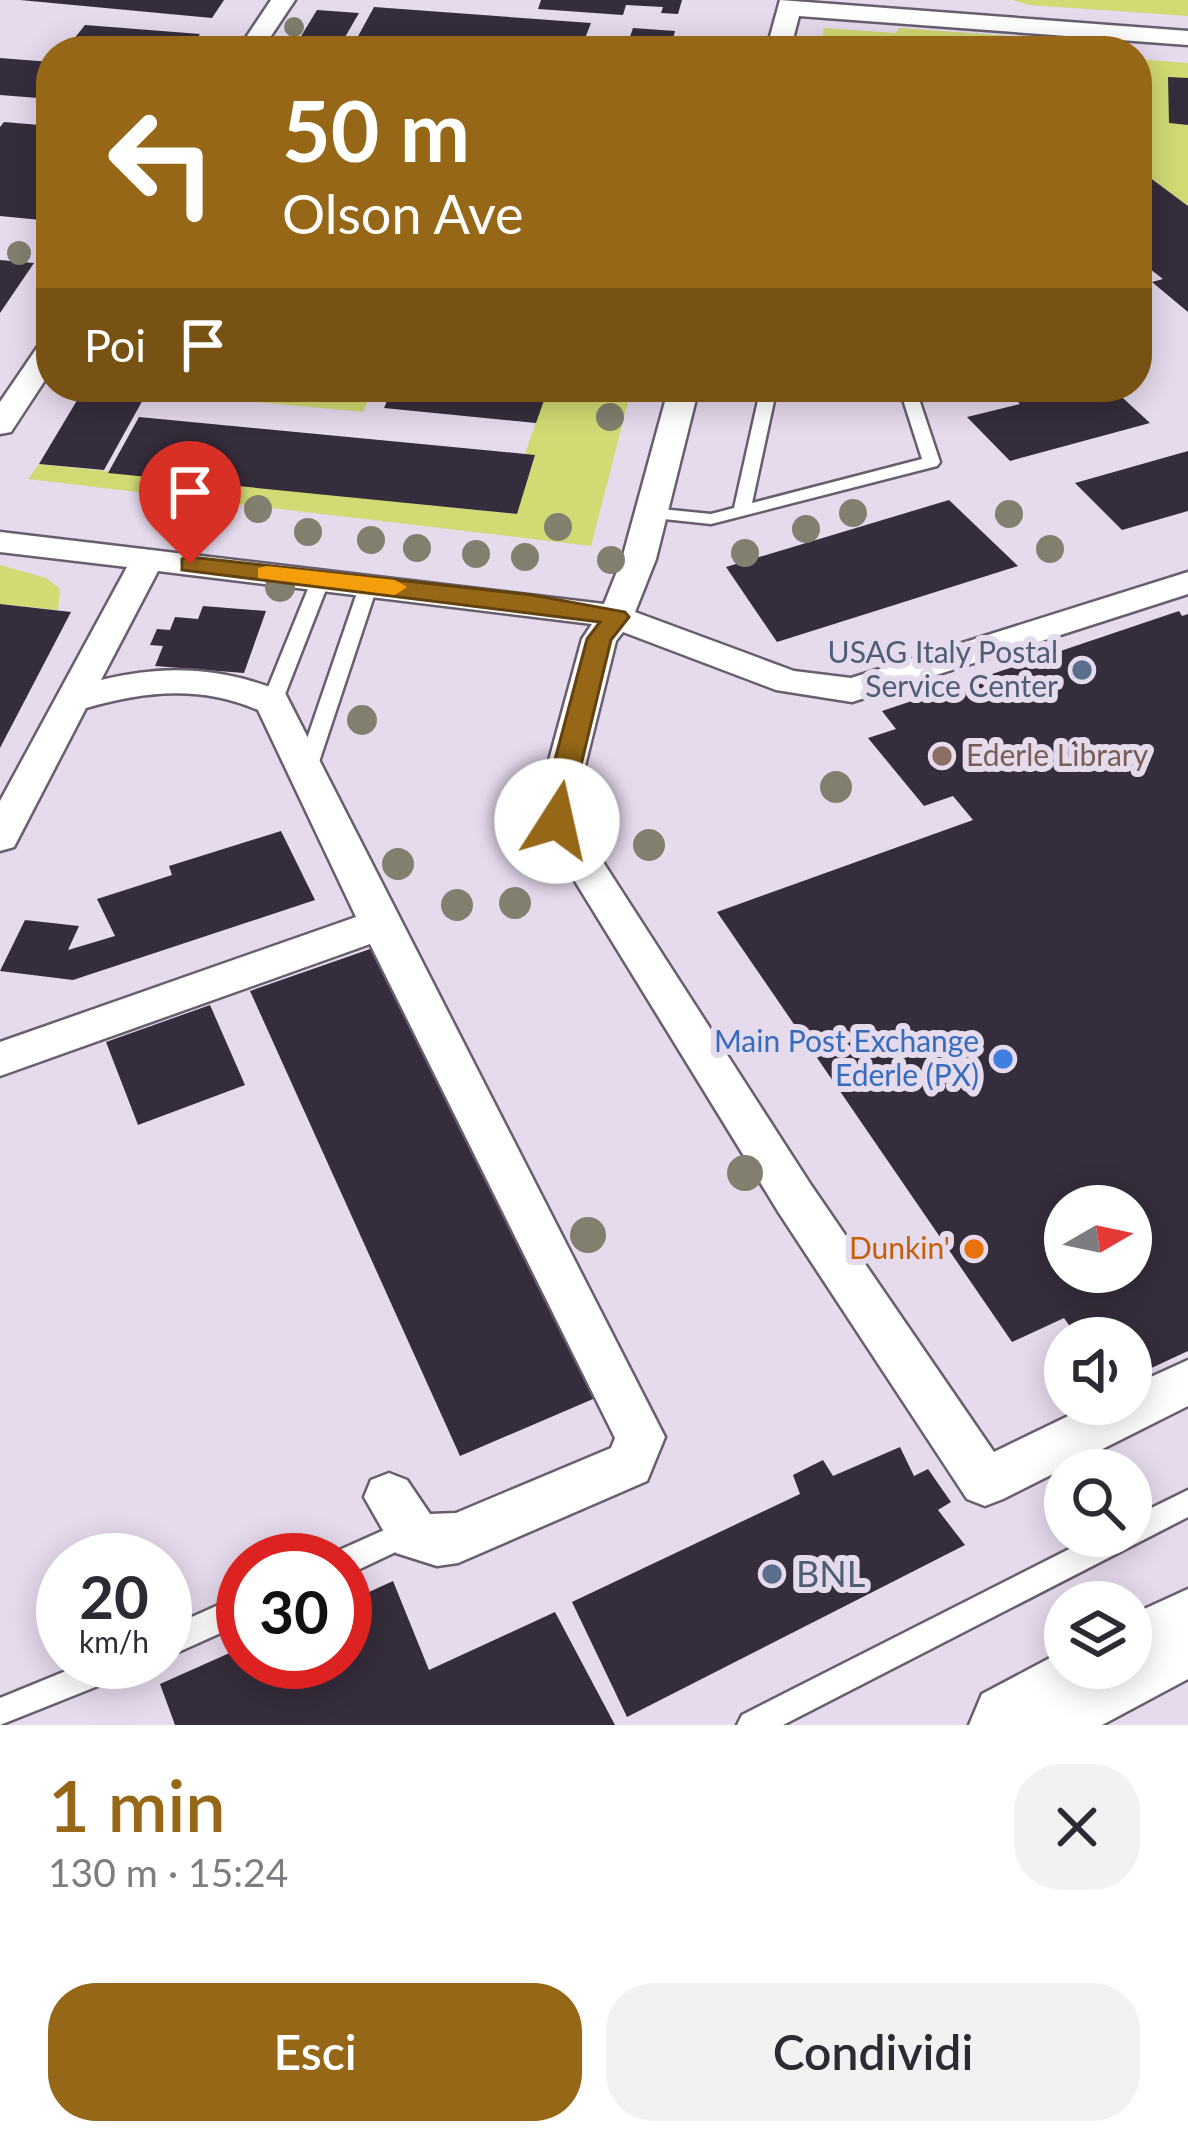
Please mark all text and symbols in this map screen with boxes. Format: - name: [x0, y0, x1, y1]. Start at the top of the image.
- text: 50 m: [282, 79, 470, 180]
- icon: left: [84, 84, 240, 240]
- text: Olson Ave: [282, 181, 524, 246]
- icon: arrive: [170, 312, 236, 378]
- text: Poi: [84, 318, 146, 372]
- pin: [139, 441, 241, 564]
- icon: arrive: [157, 459, 223, 525]
- place label: USAG Italy Postal Service Center: [828, 633, 1058, 703]
- marker: USAG Italy Postal Service Center: [1069, 657, 1095, 683]
- place label: Ederle Library: [966, 736, 1149, 772]
- marker: Ederle Library: [929, 743, 955, 769]
- position arrow: [494, 758, 620, 884]
- place label: Main Post Exchange Ederle (PX): [714, 1022, 979, 1092]
- marker: Main Post Exchange Ederle (PX): [990, 1046, 1016, 1072]
- north arrow: [1044, 1185, 1152, 1293]
- map controls: [1044, 1185, 1152, 1689]
- place label: Dunkin': [849, 1229, 950, 1265]
- marker: Dunkin': [961, 1236, 987, 1262]
- button: sound: [1044, 1317, 1152, 1425]
- button: search: [1044, 1449, 1152, 1557]
- speed limit sign: 30: [216, 1533, 372, 1689]
- place label: BNL: [796, 1551, 865, 1595]
- text: 20: [79, 1560, 149, 1632]
- marker: BNL: [759, 1561, 785, 1587]
- button: layers: [1044, 1581, 1152, 1689]
- text: km/h: [79, 1623, 149, 1659]
- text: 1 min: [48, 1761, 226, 1847]
- button: close: [1014, 1764, 1140, 1890]
- text: 130 m · 15:24: [48, 1849, 288, 1895]
- button: Esci: [48, 1983, 582, 2121]
- button: Condividi: [606, 1983, 1140, 2121]

